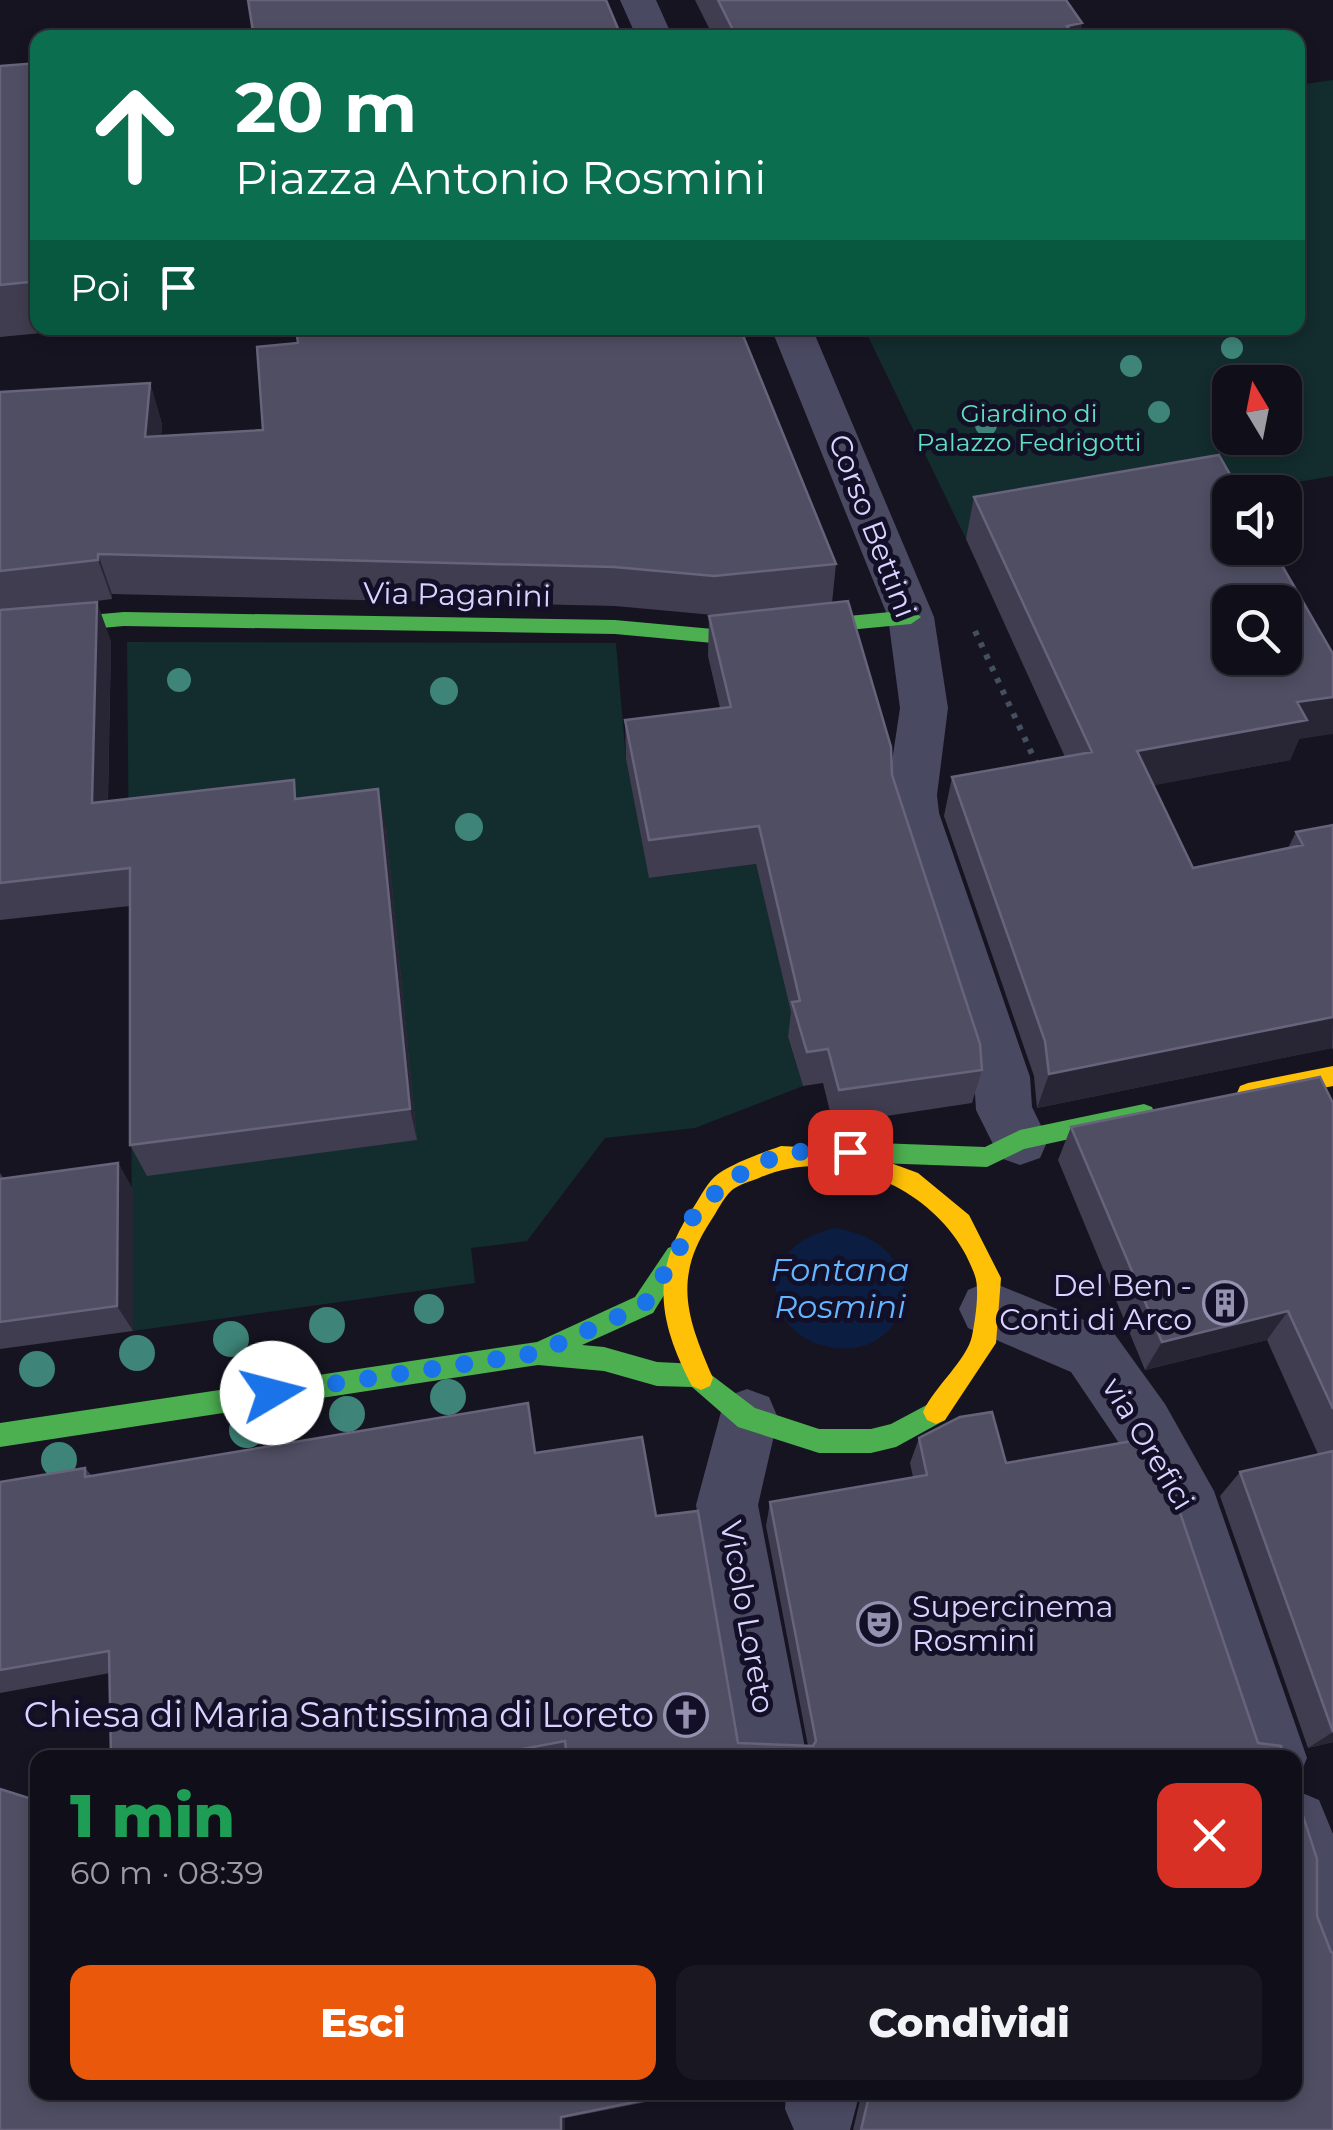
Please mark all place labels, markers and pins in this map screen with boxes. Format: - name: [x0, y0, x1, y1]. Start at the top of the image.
- pin: [808, 1110, 893, 1195]
- place label: Del Ben - Conti di Arco: [999, 1267, 1192, 1338]
- building icon: Del Ben - Conti di Arco: [1202, 1280, 1248, 1326]
- place label: Supercinema Rosmini: [912, 1588, 1113, 1659]
- theatre icon: Supercinema Rosmini: [856, 1601, 902, 1647]
- church icon: Chiesa di Maria Santissima di Loreto: [663, 1692, 709, 1738]
- place label: Chiesa di Maria Santissima di Loreto: [24, 1693, 654, 1736]

